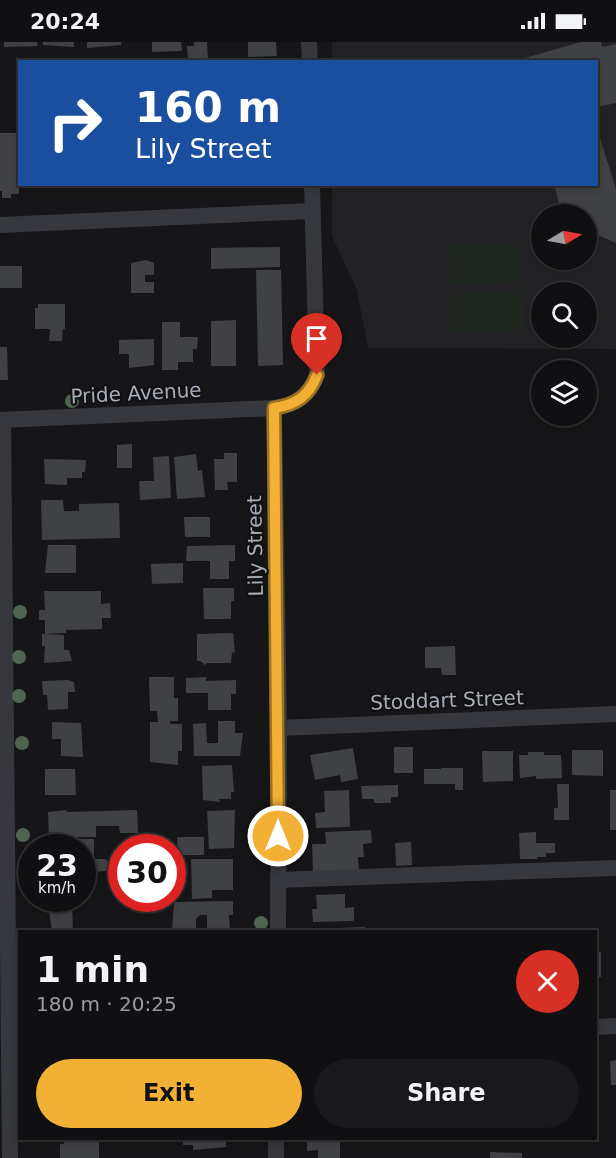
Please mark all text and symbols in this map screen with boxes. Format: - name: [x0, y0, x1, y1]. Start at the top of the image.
- text: 20:24: [30, 9, 100, 34]
- text: 160 m: [135, 83, 281, 132]
- icon: right: [36, 84, 114, 162]
- text: Lily Street: [135, 133, 272, 164]
- north arrow: [531, 204, 597, 270]
- map controls: [531, 204, 597, 426]
- button: search: [531, 282, 597, 348]
- pin: [291, 313, 342, 375]
- icon: arrive: [300, 322, 333, 355]
- button: layers: [531, 360, 597, 426]
- street label: Pride Avenue: [70, 378, 202, 408]
- street label: Lily Street: [242, 495, 268, 597]
- street label: Stoddart Street: [370, 685, 524, 715]
- position arrow: [246, 804, 310, 868]
- speed limit sign: 30: [108, 834, 186, 912]
- text: 23: [36, 848, 78, 883]
- text: km/h: [38, 879, 76, 897]
- text: 1 min: [36, 949, 149, 990]
- button: close: [516, 950, 579, 1013]
- text: 180 m · 20:25: [36, 992, 177, 1016]
- button: Exit: [36, 1059, 302, 1128]
- button: Share: [314, 1059, 579, 1128]

